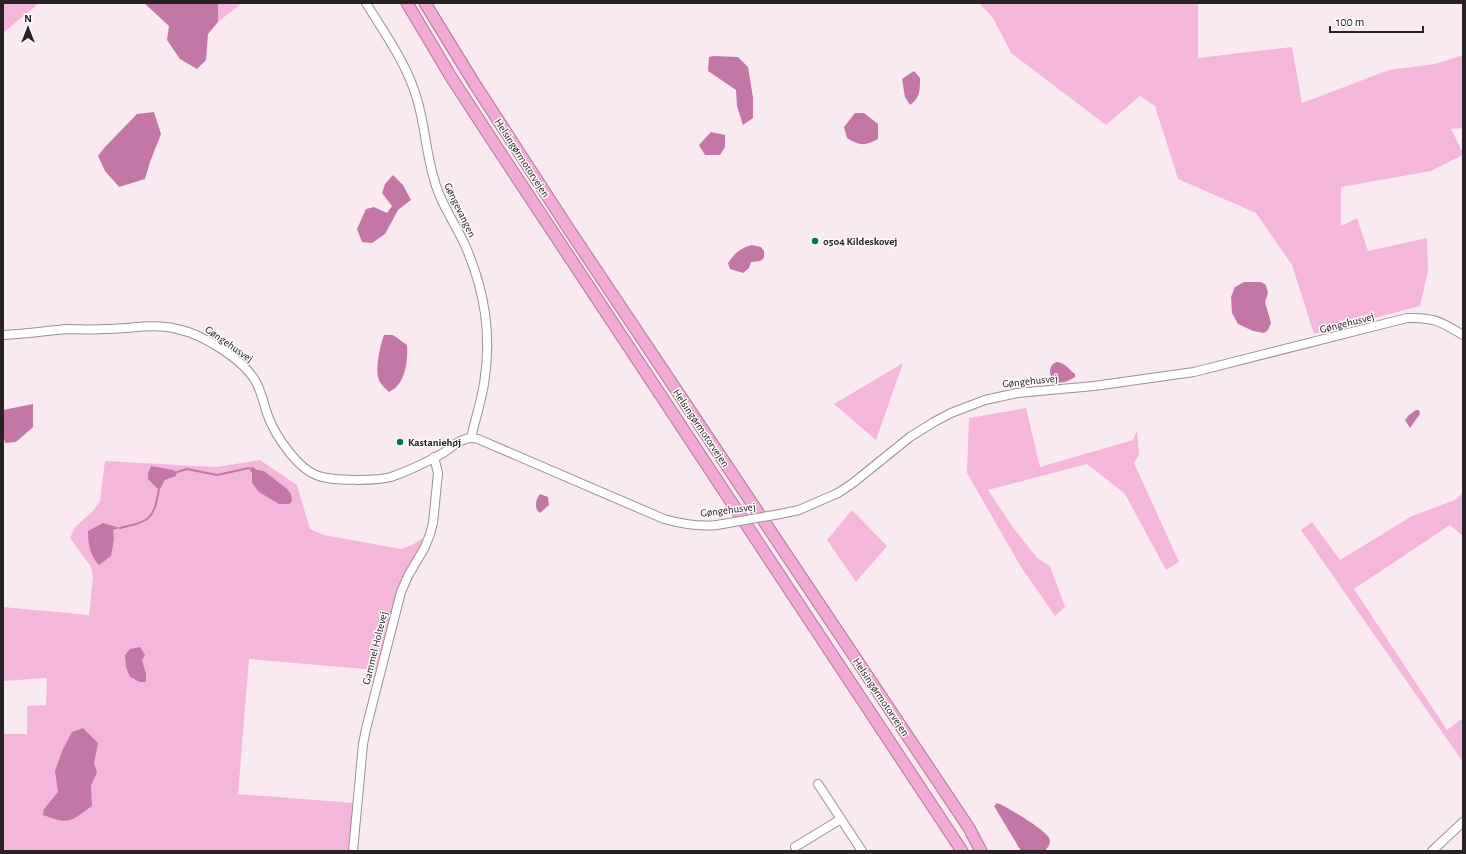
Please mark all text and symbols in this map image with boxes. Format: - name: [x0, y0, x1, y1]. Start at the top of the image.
- north arrow: [8, 8, 48, 48]
- scale bar: [1330, 8, 1423, 34]
- text: N: [24, 13, 32, 24]
- text: 100 m: [1336, 16, 1364, 28]
- street label: Helsingørmotorvejen: [492, 117, 552, 199]
- street label: Gøngevangen: [442, 181, 478, 239]
- marker: 0504 Kildeskovej: [810, 236, 820, 246]
- place label: 0504 Kildeskovej: [823, 236, 897, 247]
- street label: Gøngehusvej: [1319, 311, 1375, 335]
- street label: Gøngehusvej: [203, 324, 255, 364]
- street label: Gøngehusvej: [1002, 373, 1058, 389]
- street label: Helsingørmotorvejen: [671, 387, 731, 469]
- marker: Kastaniehøj: [395, 437, 405, 447]
- place label: Kastaniehøj: [408, 437, 461, 448]
- street label: Gøngehusvej: [700, 501, 756, 519]
- street label: Gammel Holtevej: [361, 610, 389, 686]
- street label: Helsingørmotorvejen: [851, 656, 911, 738]

